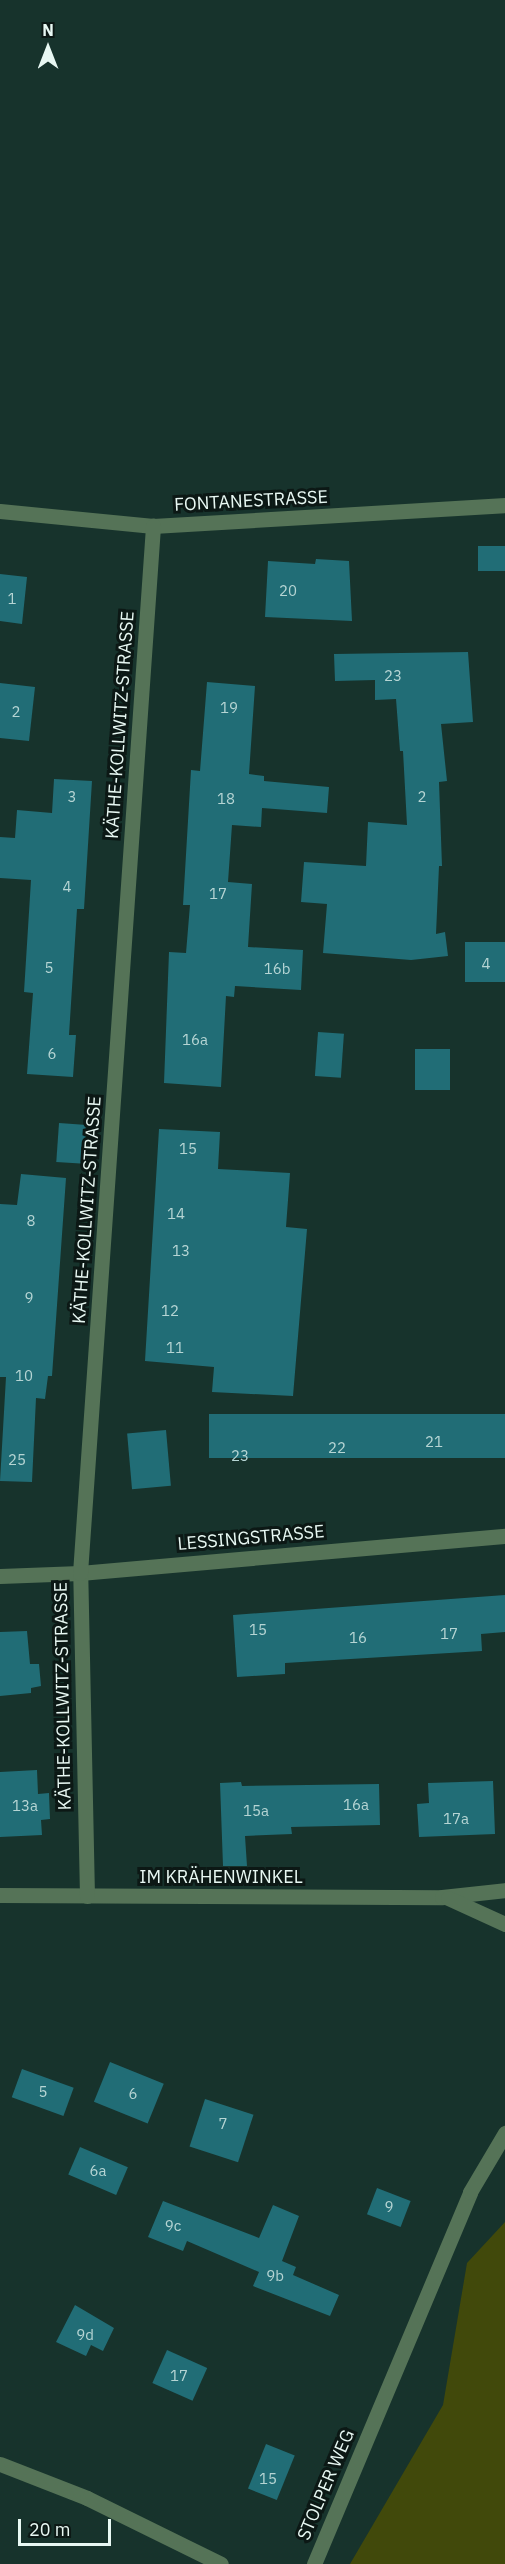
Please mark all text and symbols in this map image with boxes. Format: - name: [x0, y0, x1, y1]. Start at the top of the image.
- north arrow: [18, 18, 78, 78]
- text: N: [42, 20, 54, 40]
- street label: FONTANESTRASSE: [174, 486, 328, 516]
- house number: 20: [279, 582, 297, 600]
- house number: 1: [8, 590, 16, 608]
- street label: KÄTHE-KOLLWITZ-STRASSE: [101, 610, 139, 840]
- house number: 23: [384, 667, 402, 685]
- house number: 19: [220, 699, 238, 717]
- house number: 2: [12, 703, 20, 721]
- house number: 3: [68, 788, 76, 806]
- house number: 2: [418, 788, 426, 806]
- house number: 18: [217, 790, 235, 808]
- house number: 4: [63, 878, 71, 896]
- house number: 17: [209, 885, 227, 903]
- house number: 4: [482, 955, 490, 973]
- house number: 5: [45, 959, 53, 977]
- house number: 16b: [264, 960, 290, 978]
- house number: 16a: [182, 1031, 208, 1049]
- house number: 6: [48, 1045, 56, 1063]
- street label: KÄTHE-KOLLWITZ-STRASSE: [68, 1095, 106, 1325]
- house number: 15: [179, 1140, 197, 1158]
- house number: 14: [167, 1205, 185, 1223]
- house number: 8: [27, 1212, 35, 1230]
- house number: 13: [172, 1242, 190, 1260]
- house number: 9: [25, 1289, 33, 1307]
- house number: 12: [161, 1302, 179, 1320]
- house number: 11: [166, 1339, 184, 1357]
- house number: 10: [15, 1367, 33, 1385]
- house number: 21: [425, 1433, 443, 1451]
- house number: 22: [328, 1439, 346, 1457]
- house number: 23: [231, 1447, 249, 1465]
- house number: 25: [8, 1451, 26, 1469]
- street label: LESSINGSTRASSE: [177, 1521, 325, 1555]
- street label: KÄTHE-KOLLWITZ-STRASSE: [50, 1582, 76, 1810]
- house number: 15: [249, 1621, 267, 1639]
- house number: 17: [440, 1625, 458, 1643]
- house number: 16: [349, 1629, 367, 1647]
- house number: 16a: [343, 1796, 369, 1814]
- house number: 13a: [12, 1797, 38, 1815]
- house number: 15a: [243, 1802, 269, 1820]
- house number: 17a: [443, 1810, 469, 1828]
- street label: IM KRÄHENWINKEL: [139, 1866, 303, 1888]
- house number: 5: [39, 2083, 47, 2101]
- house number: 6: [129, 2085, 137, 2103]
- house number: 7: [219, 2115, 227, 2133]
- house number: 6a: [89, 2162, 107, 2180]
- house number: 9: [385, 2198, 393, 2216]
- house number: 9c: [165, 2217, 181, 2235]
- house number: 9b: [266, 2267, 284, 2285]
- house number: 9d: [76, 2326, 94, 2344]
- house number: 17: [170, 2367, 188, 2385]
- street label: STOLPER WEG: [293, 2426, 359, 2544]
- house number: 15: [259, 2470, 277, 2488]
- scale bar: [21, 2507, 114, 2545]
- text: 20 m: [29, 2518, 71, 2541]

